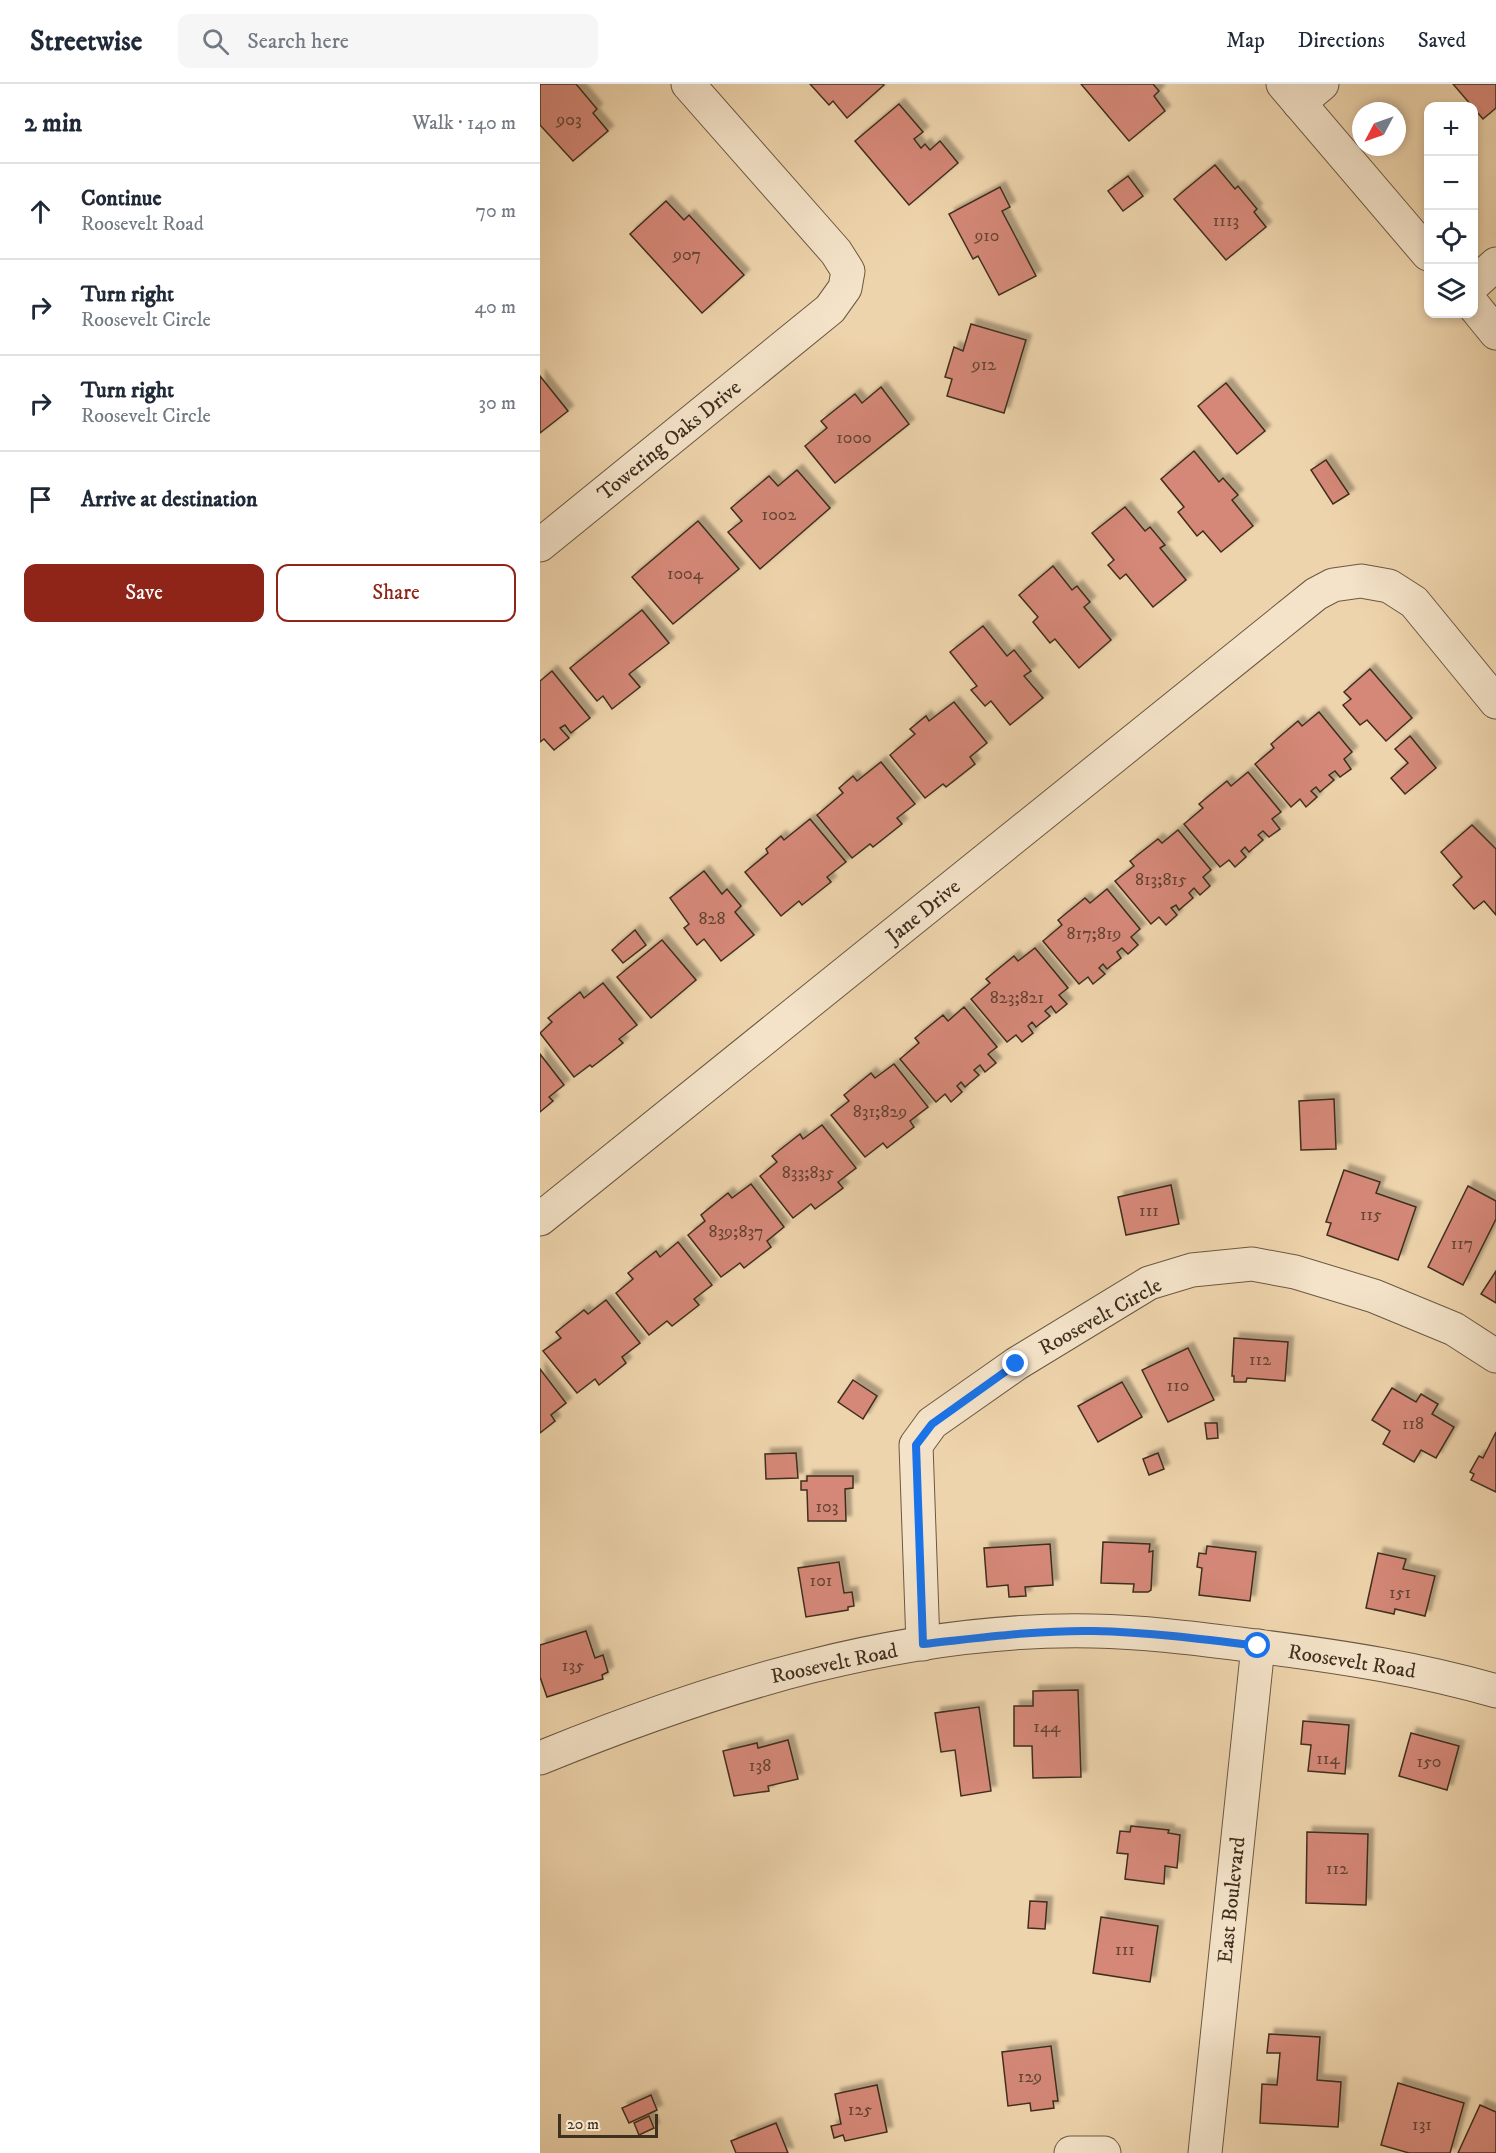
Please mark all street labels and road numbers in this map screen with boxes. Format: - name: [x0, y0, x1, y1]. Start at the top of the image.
- street label: Towering Oaks Drive: [593, 375, 747, 507]
- street label: Jane Drive: [880, 874, 966, 951]
- street label: Roosevelt Circle: [1035, 1272, 1167, 1361]
- street label: Roosevelt Road: [768, 1638, 900, 1690]
- street label: Roosevelt Road: [1286, 1639, 1418, 1685]
- street label: East Boulevard: [1212, 1835, 1252, 1965]

